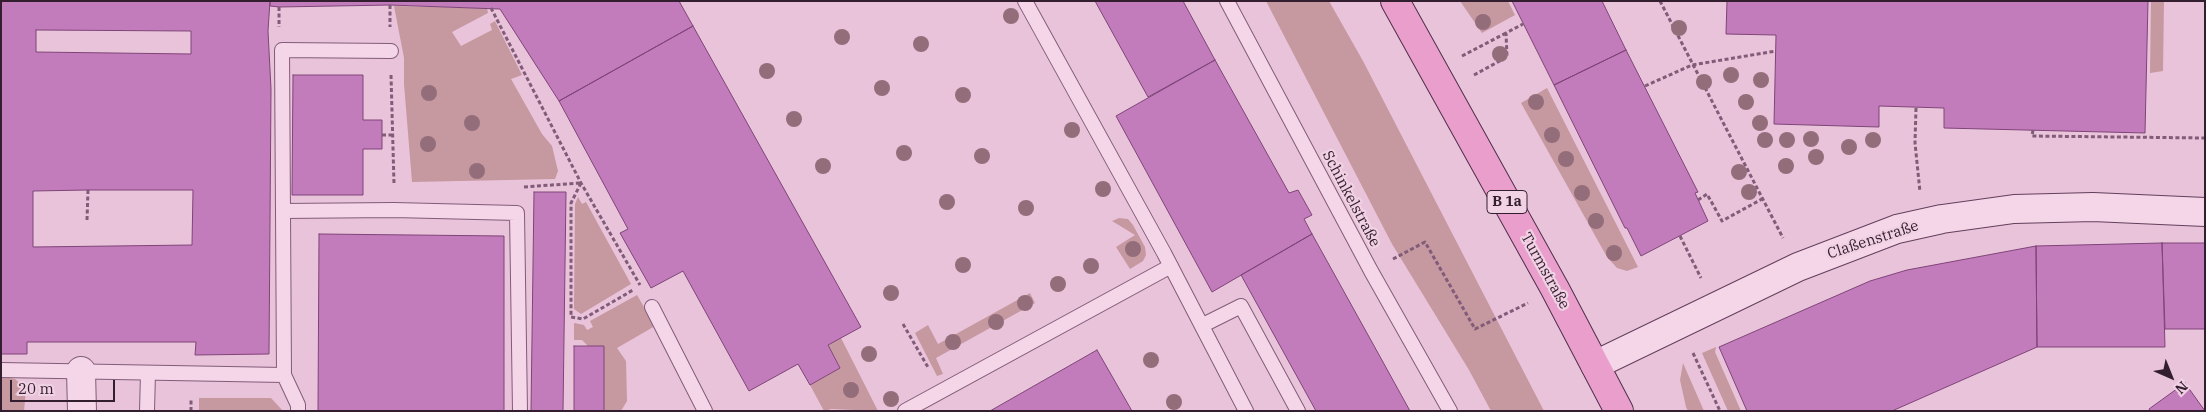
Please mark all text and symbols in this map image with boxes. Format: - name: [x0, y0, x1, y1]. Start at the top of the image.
- street label: Schinkelstraße: [1318, 148, 1384, 250]
- road number: B 1a: [1487, 190, 1527, 213]
- street label: Claßenstraße: [1825, 217, 1921, 263]
- street label: Turmstraße: [1517, 230, 1573, 312]
- north arrow: [2146, 352, 2196, 402]
- scale bar: [12, 370, 118, 402]
- text: N: [2171, 377, 2192, 398]
- text: 20 m: [18, 379, 54, 398]

